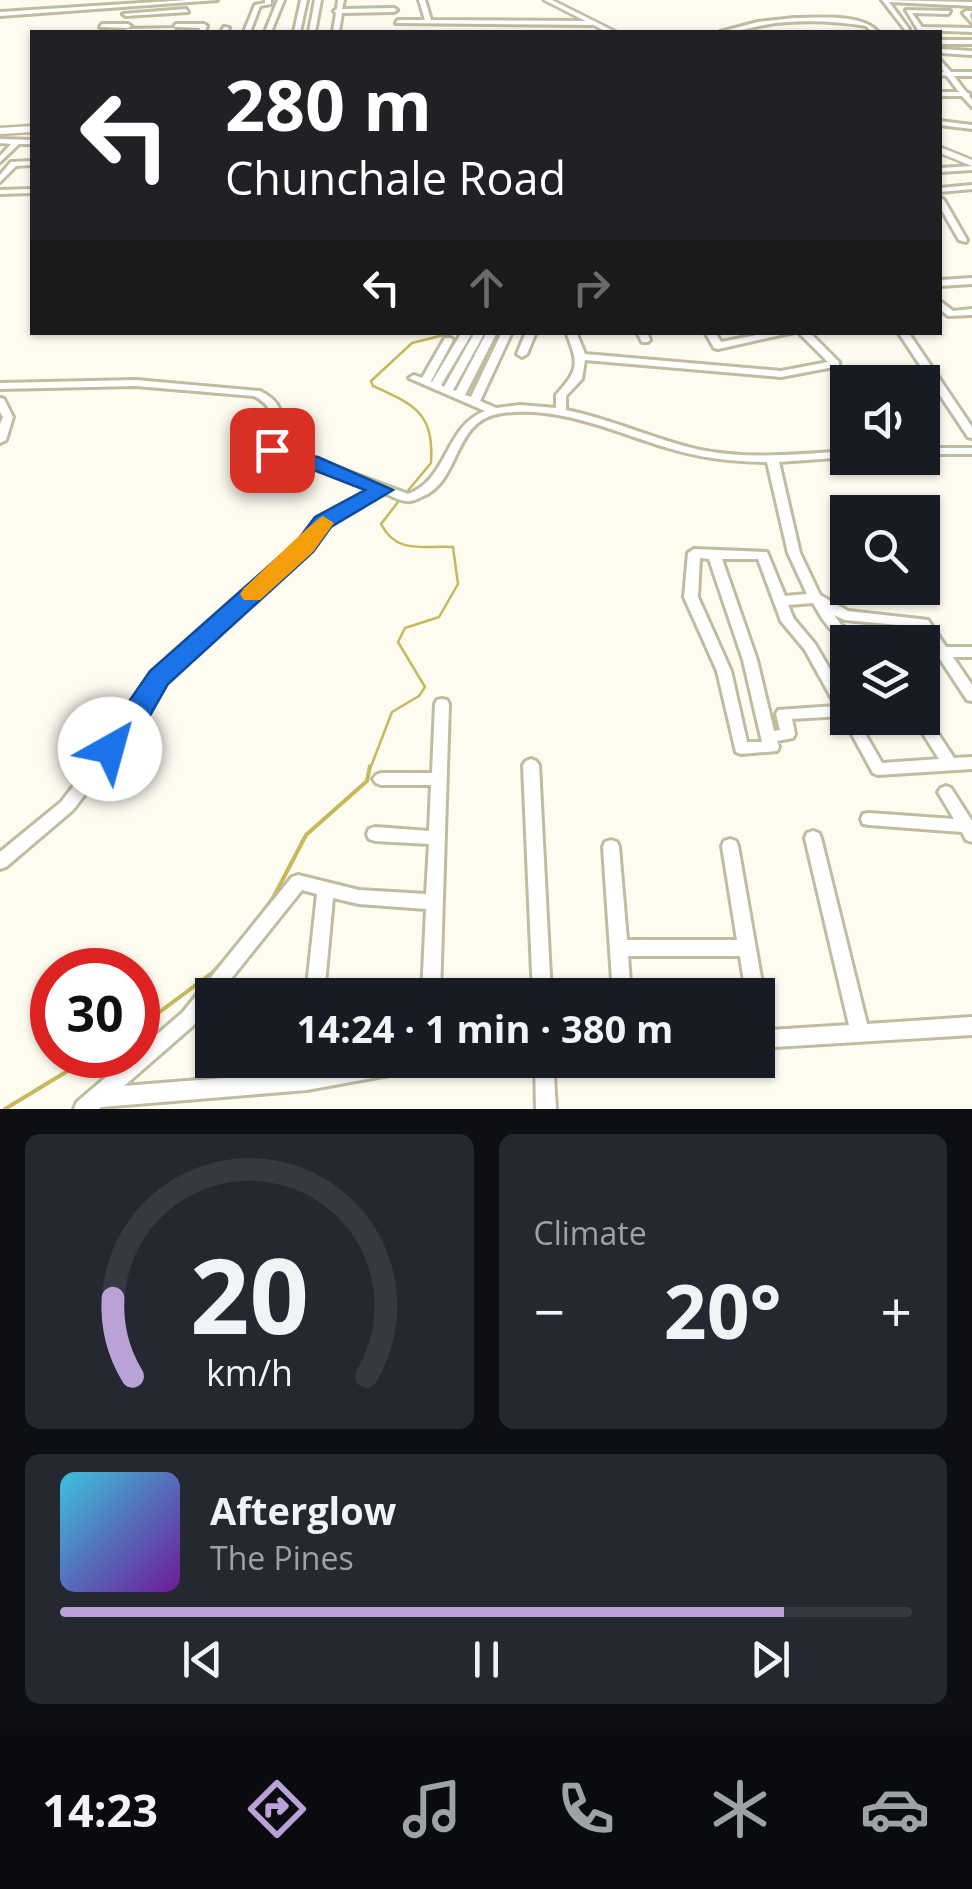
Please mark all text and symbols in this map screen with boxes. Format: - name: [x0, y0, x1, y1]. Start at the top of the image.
- text: 280 m: [225, 56, 432, 152]
- icon: left: [60, 70, 190, 200]
- text: Chunchale Road: [225, 147, 566, 208]
- icon: left: [354, 260, 409, 315]
- icon: ahead: [459, 260, 514, 315]
- icon: right: [564, 260, 619, 315]
- map controls: [830, 365, 940, 735]
- button: sound: [830, 365, 940, 475]
- pin: [230, 408, 315, 493]
- icon: arrive: [245, 423, 300, 478]
- button: search: [830, 495, 940, 605]
- button: layers: [830, 625, 940, 735]
- position arrow: [58, 697, 162, 801]
- speed limit sign: 30: [30, 948, 160, 1078]
- text: 14:24 · 1 min · 380 m: [297, 1002, 673, 1054]
- text: Climate: [534, 1211, 647, 1254]
- text: 20: [190, 1223, 309, 1364]
- text: 20°: [664, 1259, 782, 1361]
- text: −: [534, 1273, 565, 1348]
- text: +: [881, 1273, 912, 1348]
- text: km/h: [206, 1348, 293, 1396]
- text: Afterglow: [210, 1484, 396, 1536]
- text: The Pines: [210, 1536, 354, 1579]
- icon: previous: [175, 1632, 230, 1687]
- icon: pause: [459, 1632, 514, 1687]
- icon: next: [743, 1632, 798, 1687]
- icon: directions: [242, 1774, 312, 1844]
- icon: music: [397, 1774, 467, 1844]
- icon: phone: [551, 1774, 621, 1844]
- icon: climate: [705, 1774, 775, 1844]
- icon: car: [860, 1774, 930, 1844]
- text: 14:23: [42, 1779, 158, 1840]

